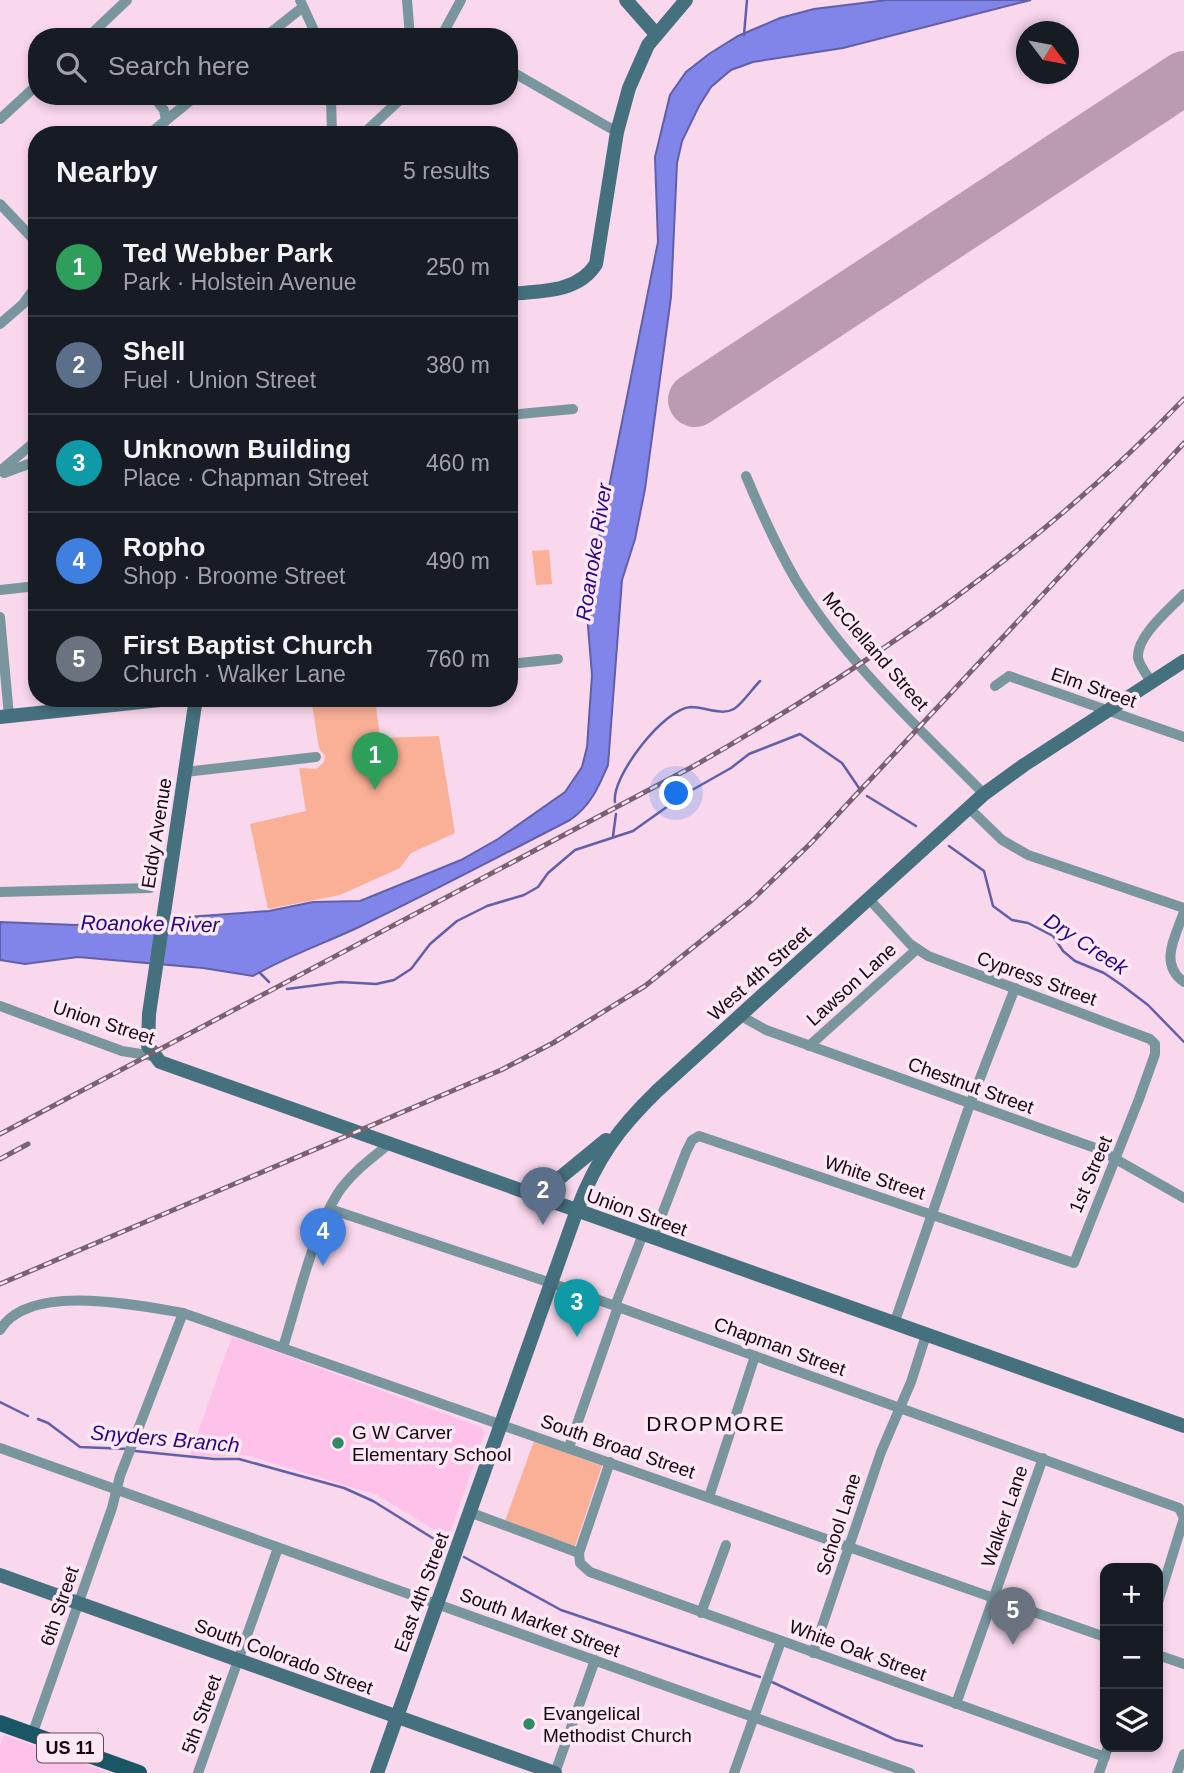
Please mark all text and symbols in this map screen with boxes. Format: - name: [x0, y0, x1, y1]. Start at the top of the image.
- north arrow: [1016, 21, 1079, 84]
- search box: [28, 28, 518, 105]
- icon: search: [52, 48, 90, 86]
- text: Search here: [108, 51, 250, 81]
- text: Nearby: [56, 155, 158, 188]
- text: 5 results: [403, 158, 490, 184]
- text: Ted Webber Park: [123, 238, 333, 268]
- text: 1: [73, 254, 85, 280]
- text: 250 m: [426, 254, 490, 280]
- text: Park · Holstein Avenue: [123, 269, 357, 295]
- text: Shell: [123, 336, 185, 366]
- text: 2: [73, 352, 85, 378]
- text: 380 m: [426, 352, 490, 378]
- text: Fuel · Union Street: [123, 367, 316, 393]
- text: Unknown Building: [123, 434, 351, 464]
- text: 3: [73, 450, 85, 476]
- text: 460 m: [426, 450, 490, 476]
- text: Place · Chapman Street: [123, 465, 368, 491]
- water label: Roanoke River: [571, 481, 616, 622]
- text: Ropho: [123, 532, 205, 562]
- text: 4: [73, 548, 85, 574]
- text: 490 m: [426, 548, 490, 574]
- text: Shop · Broome Street: [123, 563, 345, 589]
- street label: McClelland Street: [819, 588, 933, 715]
- text: First Baptist Church: [123, 630, 373, 660]
- text: 5: [73, 646, 85, 672]
- text: 760 m: [426, 646, 490, 672]
- text: Church · Walker Lane: [123, 661, 346, 687]
- street label: Elm Street: [1048, 663, 1140, 712]
- pin: 1: [352, 732, 398, 790]
- street label: Eddy Avenue: [137, 776, 176, 890]
- your location: [659, 776, 693, 810]
- water label: Dry Creek: [1040, 908, 1133, 980]
- water label: Roanoke River: [80, 911, 221, 936]
- street label: West 4th Street: [704, 921, 815, 1025]
- street label: Lawson Lane: [802, 939, 900, 1030]
- street label: Cypress Street: [974, 947, 1100, 1010]
- street label: Union Street: [50, 996, 158, 1049]
- street label: Chestnut Street: [905, 1053, 1037, 1118]
- street label: 1st Street: [1065, 1132, 1116, 1216]
- street label: White Street: [822, 1151, 928, 1204]
- pin: 2: [520, 1167, 566, 1225]
- street label: Union Street: [584, 1185, 691, 1241]
- pin: 4: [300, 1208, 346, 1266]
- pin: 3: [554, 1279, 600, 1337]
- street label: Chapman Street: [711, 1313, 849, 1380]
- street label: South Broad Street: [538, 1410, 698, 1483]
- district label: DROPMORE: [646, 1412, 786, 1435]
- water label: Snyders Branch: [90, 1421, 240, 1456]
- place label: G W Carver Elementary School: [352, 1422, 511, 1465]
- marker: G W Carver Elementary School: [330, 1435, 346, 1451]
- street label: Walker Lane: [977, 1463, 1032, 1570]
- street label: School Lane: [812, 1471, 865, 1578]
- street label: East 4th Street: [390, 1529, 453, 1655]
- street label: 6th Street: [36, 1563, 83, 1649]
- map controls: [1100, 1563, 1163, 1752]
- button: +: [1100, 1563, 1163, 1626]
- street label: South Market Street: [457, 1584, 623, 1661]
- pin: 5: [990, 1587, 1036, 1645]
- street label: South Colorado Street: [192, 1614, 376, 1699]
- street label: White Oak Street: [786, 1616, 930, 1685]
- button: −: [1100, 1626, 1163, 1689]
- street label: 5th Street: [178, 1671, 226, 1756]
- button: layers: [1100, 1689, 1163, 1752]
- place label: Evangelical Methodist Church: [543, 1703, 692, 1746]
- marker: Evangelical Methodist Church: [521, 1716, 537, 1732]
- road number: US 11: [37, 1734, 103, 1763]

